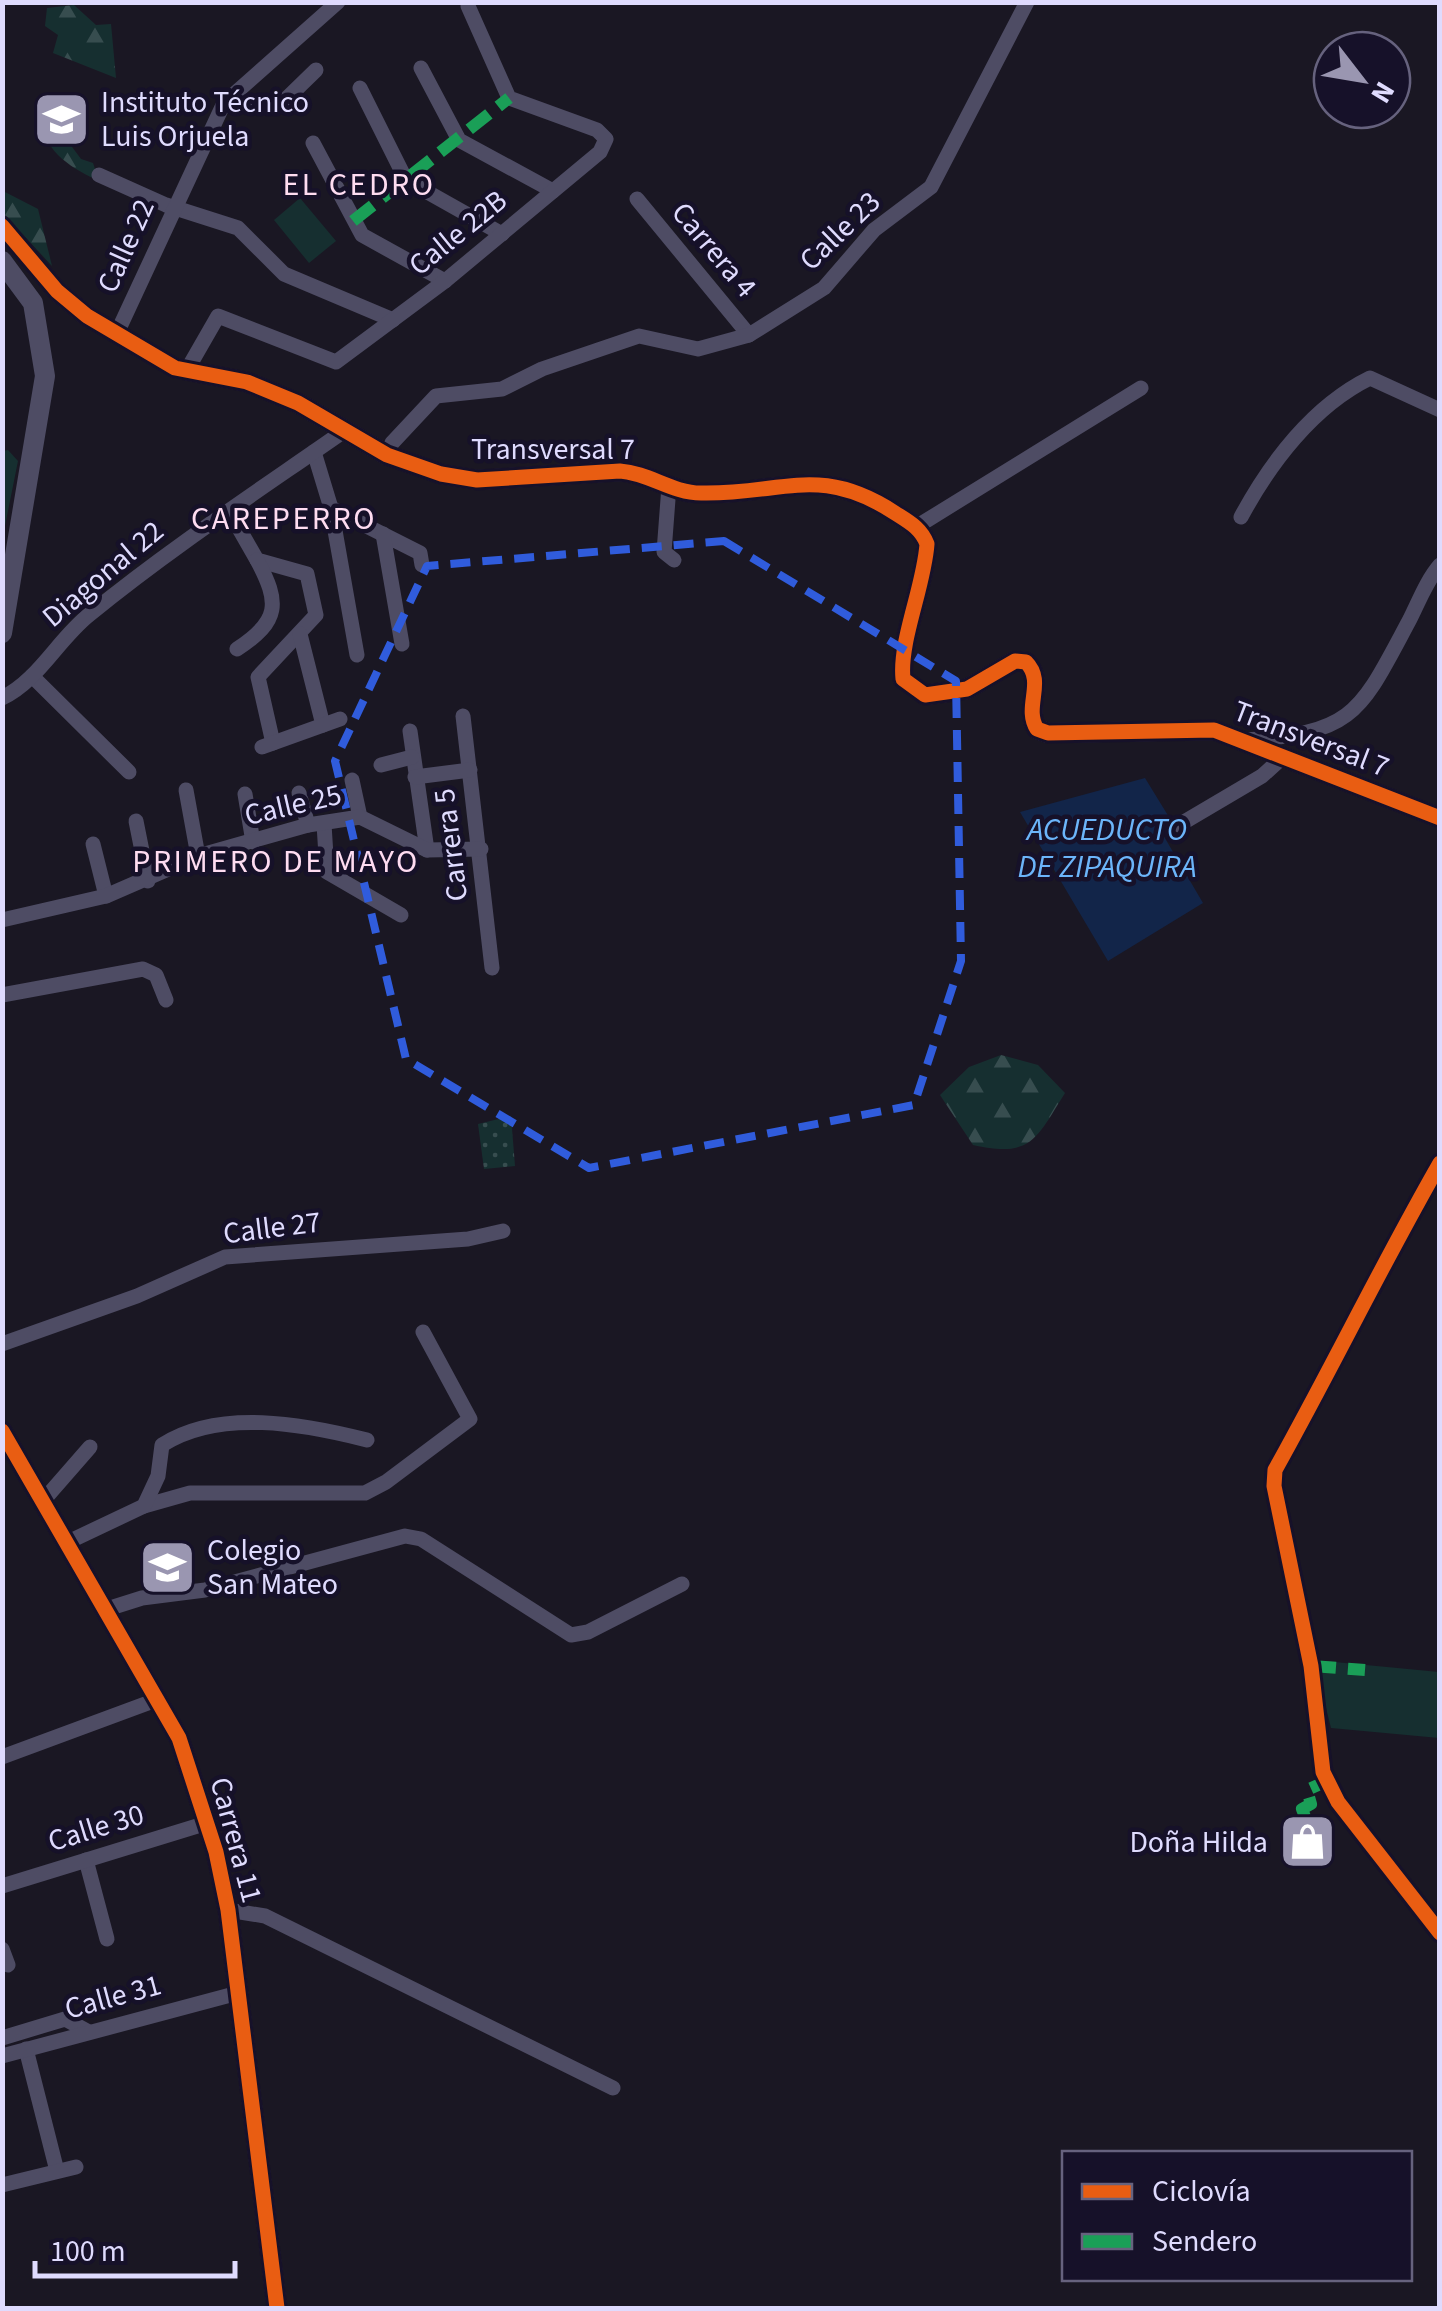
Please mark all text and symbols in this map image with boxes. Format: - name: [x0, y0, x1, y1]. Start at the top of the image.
- north arrow: [1312, 30, 1412, 130]
- text: N: [1361, 74, 1405, 111]
- place label: Instituto Técnico Luis Orjuela: [101, 81, 309, 158]
- school or university icon: Instituto Técnico Luis Orjuela: [32, 89, 92, 149]
- district label: EL CEDRO: [282, 162, 436, 208]
- street label: Calle 22B: [399, 180, 517, 286]
- street label: Calle 23: [790, 181, 890, 281]
- street label: Calle 22: [86, 192, 166, 300]
- street label: Carrera 4: [661, 193, 767, 307]
- street label: Transversal 7: [471, 428, 635, 471]
- district label: CAREPERRO: [191, 496, 377, 542]
- street label: Diagonal 22: [33, 510, 173, 638]
- street label: Transversal 7: [1227, 690, 1395, 788]
- street label: Calle 25: [240, 773, 346, 837]
- street label: Carrera 5: [423, 786, 479, 904]
- water label: ACUEDUCTO DE ZIPAQUIRA: [1017, 807, 1197, 890]
- district label: PRIMERO DE MAYO: [132, 839, 420, 885]
- street label: Calle 27: [221, 1201, 323, 1255]
- place label: Colegio San Mateo: [207, 1529, 338, 1606]
- school or university icon: Colegio San Mateo: [138, 1537, 198, 1597]
- street label: Carrera 11: [199, 1772, 273, 1908]
- street label: Calle 30: [43, 1793, 149, 1863]
- shop icon: Doña Hilda: [1277, 1812, 1337, 1872]
- place label: Doña Hilda: [1129, 1821, 1268, 1864]
- street label: Calle 31: [60, 1964, 166, 2030]
- legend: [1062, 2151, 1412, 2281]
- text: Ciclovía: [1152, 2170, 1251, 2213]
- scale bar: [35, 2216, 235, 2278]
- text: Sendero: [1152, 2220, 1257, 2263]
- text: 100 m: [50, 2230, 126, 2273]

